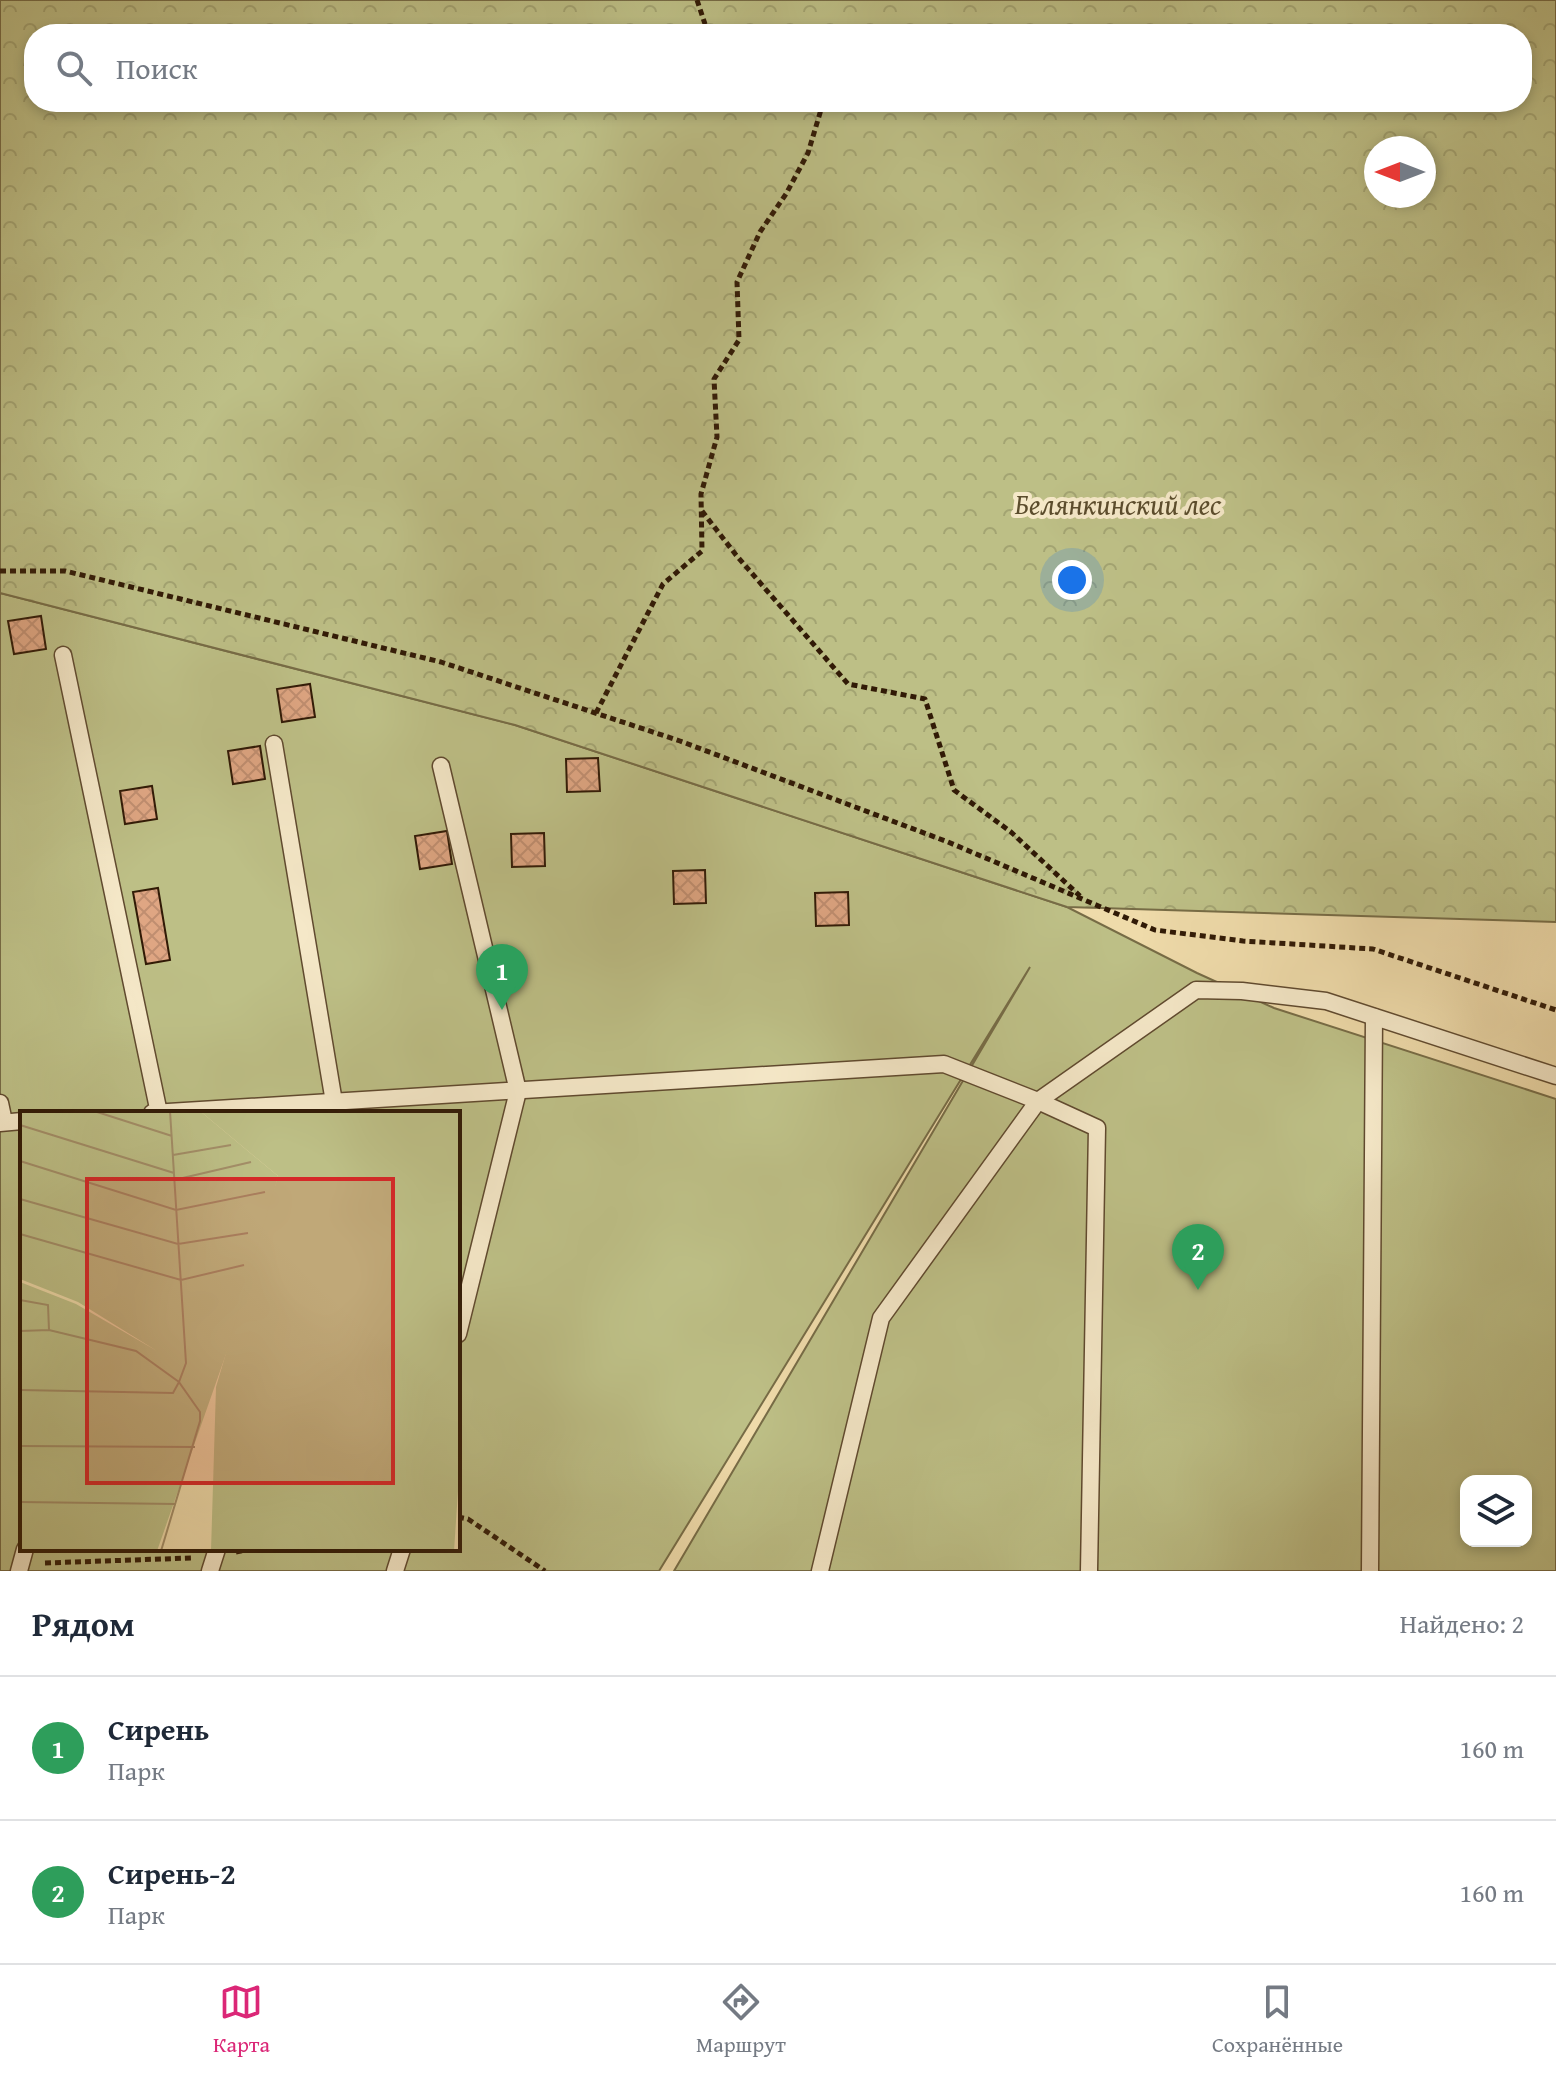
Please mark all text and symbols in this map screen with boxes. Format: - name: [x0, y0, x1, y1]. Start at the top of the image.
- search box: [24, 24, 1532, 112]
- icon: search: [52, 46, 96, 90]
- text: Поиск: [116, 46, 198, 90]
- north arrow: [1364, 136, 1436, 208]
- park label: Белянкинский лес: [1015, 483, 1222, 524]
- your location: [1052, 560, 1092, 600]
- pin: 1: [476, 944, 528, 1010]
- inset map: [20, 1111, 460, 1551]
- pin: 2: [1172, 1224, 1224, 1290]
- map controls: [1460, 1475, 1532, 1547]
- button: layers: [1460, 1475, 1532, 1547]
- text: Рядом: [32, 1599, 135, 1648]
- text: Найдено: 2: [1400, 1604, 1524, 1643]
- text: Сирень: [108, 1707, 209, 1751]
- text: 1: [51, 1729, 65, 1768]
- text: 160 m: [1459, 1729, 1524, 1768]
- text: Парк: [108, 1751, 165, 1790]
- text: Сирень-2: [108, 1851, 236, 1895]
- text: 2: [51, 1873, 65, 1912]
- text: 160 m: [1459, 1873, 1524, 1912]
- text: Парк: [108, 1895, 165, 1934]
- tab: Карта: [213, 1980, 270, 2060]
- tab: Маршрут: [696, 1980, 786, 2060]
- tab: Сохранённые: [1212, 1980, 1343, 2060]

